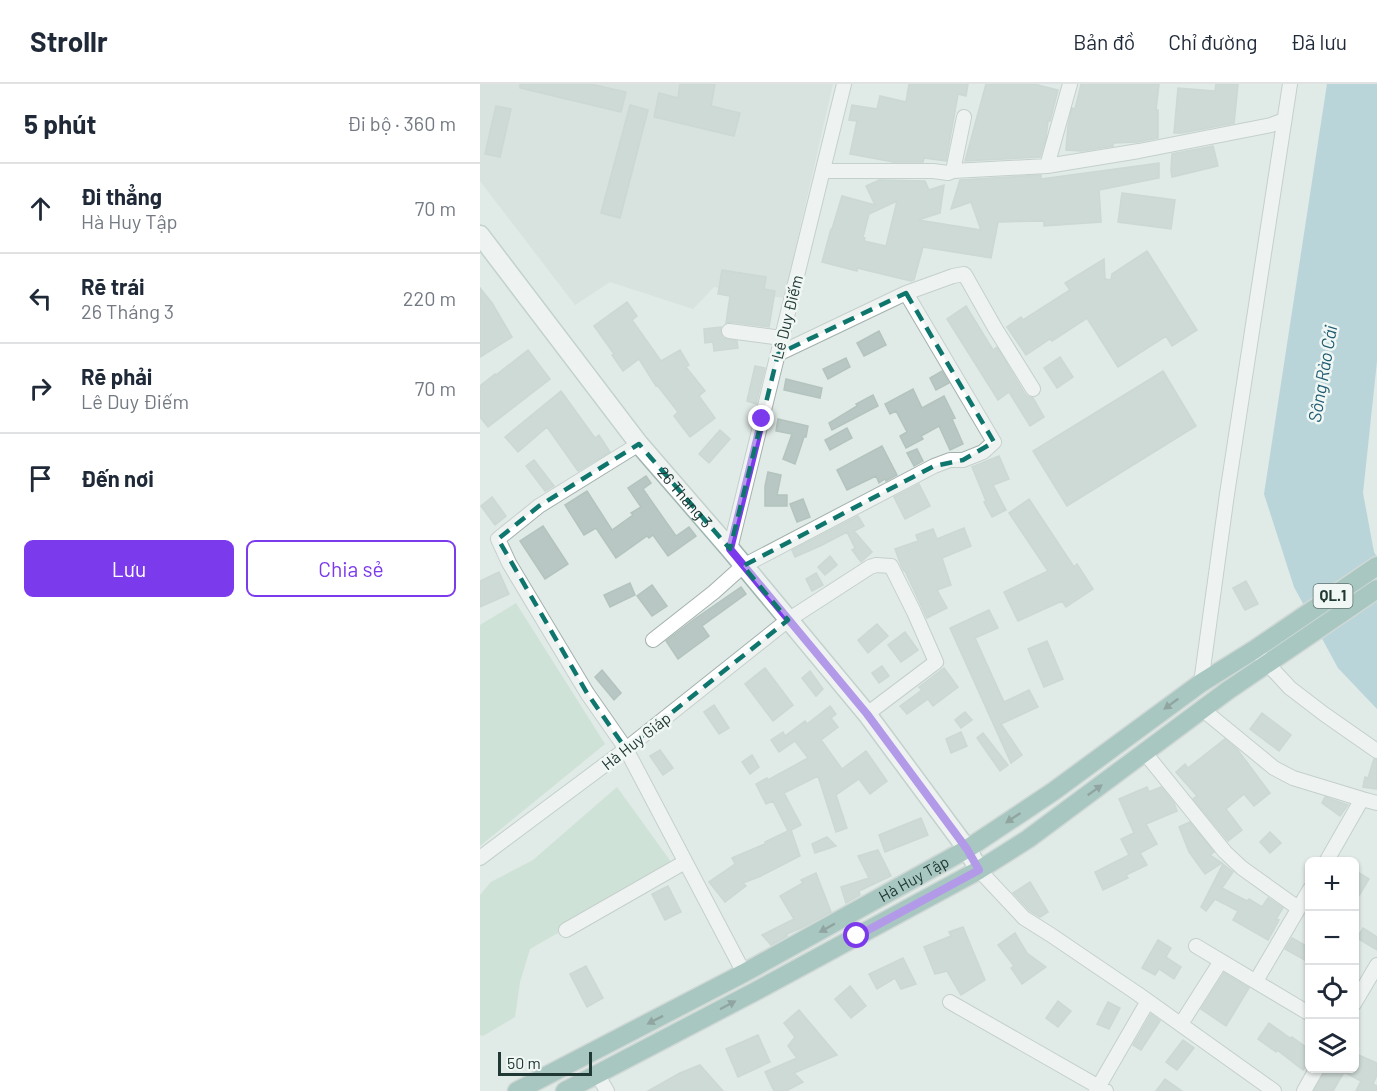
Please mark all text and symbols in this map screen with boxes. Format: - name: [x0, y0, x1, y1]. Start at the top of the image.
- text: Strollr: [30, 24, 108, 58]
- text: Bản đồ: [1073, 29, 1135, 54]
- text: Chỉ đường: [1168, 29, 1257, 54]
- text: Đã lưu: [1290, 29, 1347, 54]
- text: 5 phút: [24, 108, 96, 139]
- text: Đi bộ · 360 m: [347, 111, 456, 135]
- text: Đi thẳng: [81, 183, 162, 209]
- icon: ahead: [24, 192, 57, 225]
- text: 70 m: [415, 196, 456, 220]
- text: Hà Huy Tập: [81, 209, 178, 233]
- text: Rẽ trái: [81, 273, 145, 299]
- street label: Lê Duy Điếm: [767, 273, 806, 361]
- icon: left: [24, 282, 57, 315]
- text: 220 m: [403, 286, 456, 310]
- text: 26 Tháng 3: [81, 299, 174, 323]
- water label: Sông Rào Cái: [1303, 323, 1341, 424]
- text: Rẽ phải: [81, 363, 152, 389]
- icon: right: [24, 372, 57, 405]
- text: 70 m: [415, 376, 456, 400]
- text: Lê Duy Điếm: [81, 389, 189, 413]
- route end: [748, 405, 774, 431]
- icon: arrive: [24, 462, 57, 495]
- street label: 26 Tháng 3: [654, 462, 717, 531]
- text: Đến nơi: [81, 465, 154, 491]
- button: Lưu: [24, 540, 234, 597]
- button: Chia sẻ: [246, 540, 456, 597]
- road number: QL.1: [1314, 584, 1352, 608]
- one-way arrow: [1163, 698, 1179, 710]
- street label: Hà Huy Giáp: [597, 708, 674, 773]
- one-way arrow: [1087, 784, 1103, 796]
- one-way arrow: [1005, 812, 1021, 823]
- street label: Hà Huy Tập: [875, 851, 952, 905]
- map controls: [1305, 857, 1359, 1073]
- button: +: [1305, 857, 1359, 911]
- button: −: [1305, 911, 1359, 965]
- route start: [843, 922, 869, 948]
- one-way arrow: [818, 923, 835, 933]
- button: locate: [1305, 965, 1359, 1019]
- one-way arrow: [720, 1000, 737, 1010]
- one-way arrow: [646, 1015, 663, 1024]
- button: layers: [1305, 1019, 1359, 1073]
- scale bar: [498, 1049, 592, 1076]
- text: 50 m: [507, 1053, 541, 1072]

